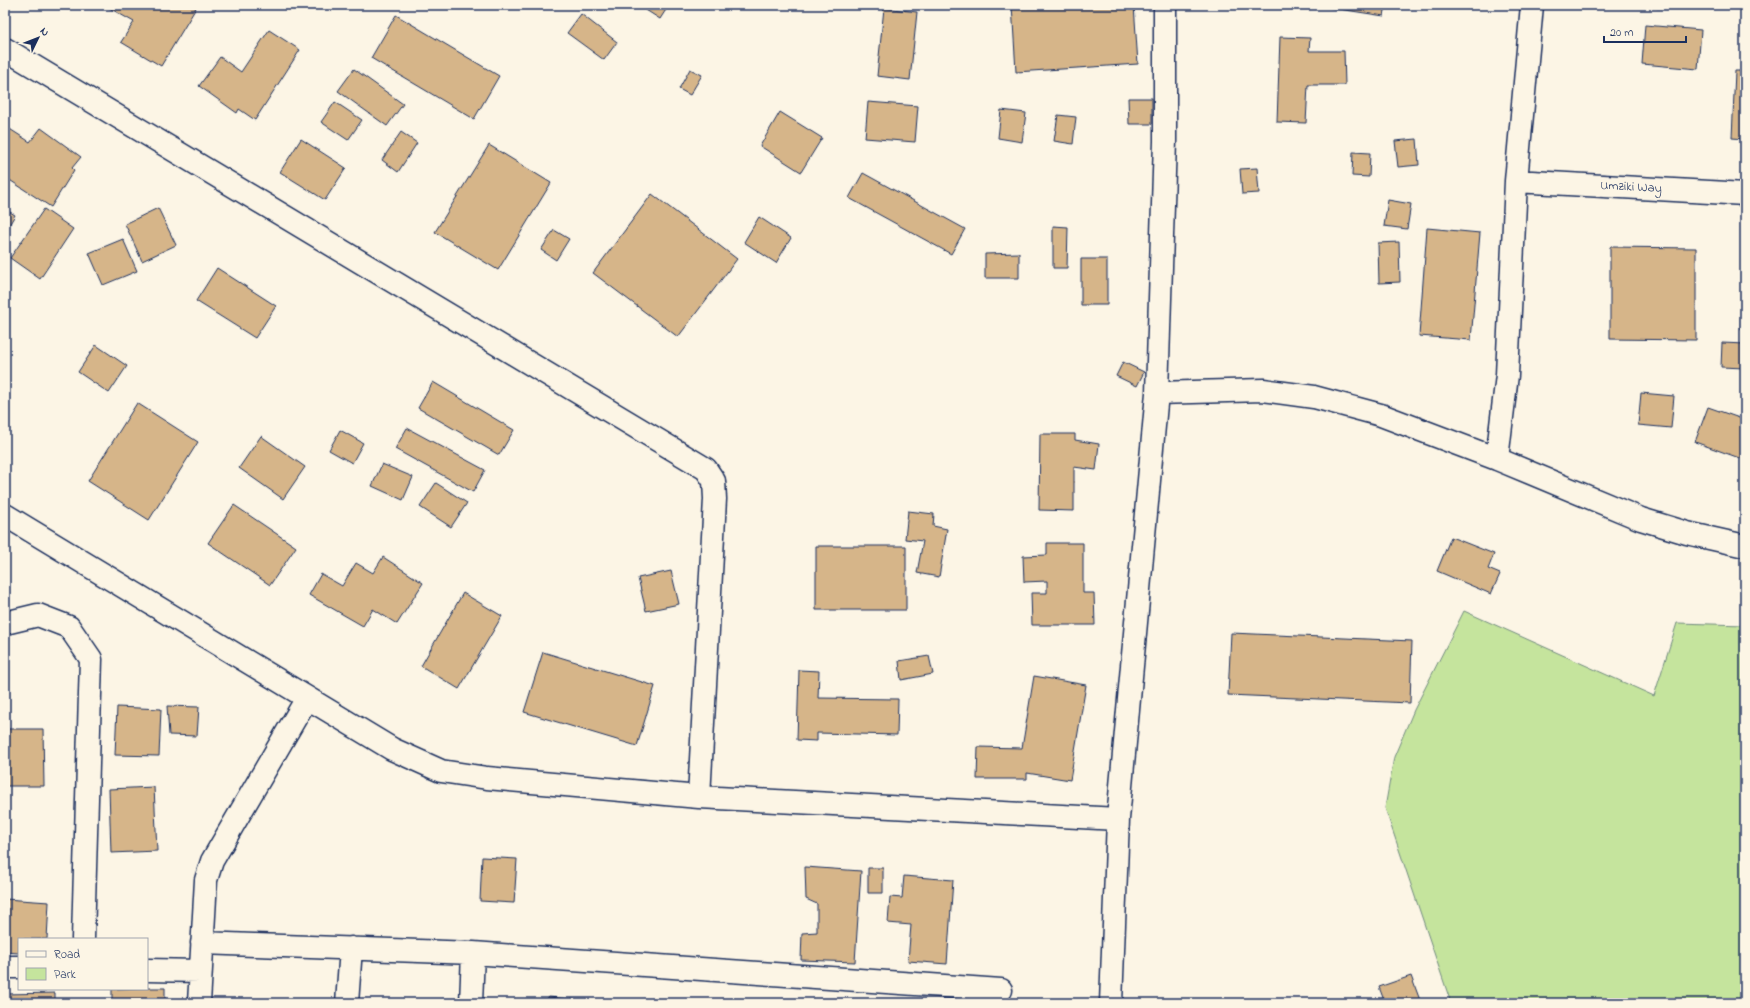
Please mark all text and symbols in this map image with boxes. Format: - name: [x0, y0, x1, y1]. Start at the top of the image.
- north arrow: [18, 18, 58, 58]
- scale bar: [1604, 18, 1686, 44]
- text: N: [36, 24, 53, 40]
- text: 20 m: [1610, 24, 1633, 42]
- street label: Umziki Way: [1600, 176, 1662, 199]
- legend: [18, 938, 148, 990]
- text: Road: [54, 946, 80, 964]
- text: Park: [54, 966, 76, 984]

